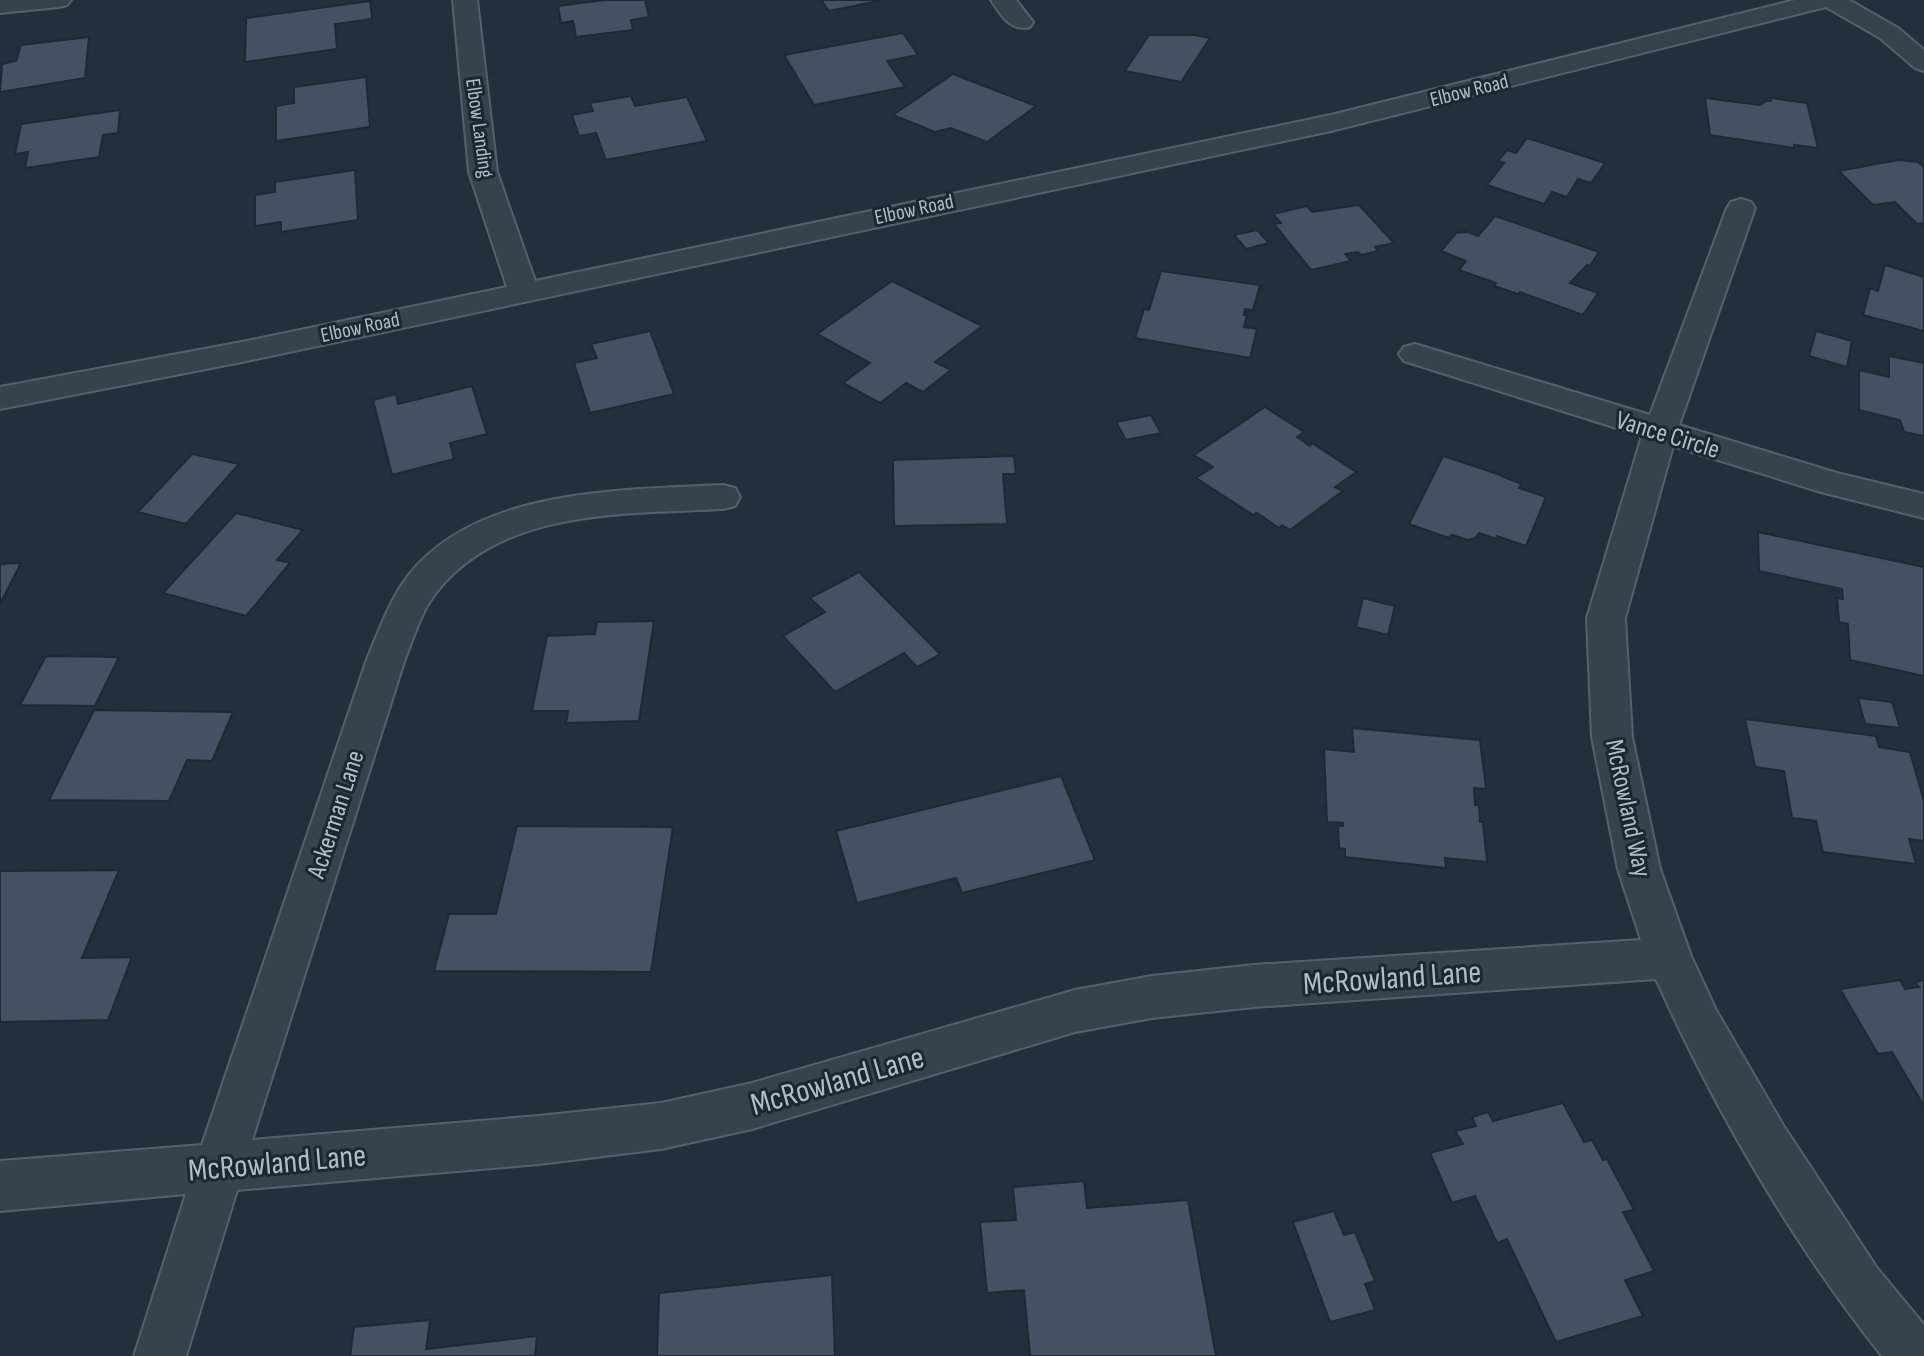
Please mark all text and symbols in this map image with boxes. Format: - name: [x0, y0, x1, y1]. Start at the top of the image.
- street label: Elbow Road: [1427, 69, 1511, 112]
- street label: Elbow Landing: [460, 77, 499, 179]
- street label: Elbow Road: [872, 189, 956, 230]
- street label: Elbow Road: [318, 307, 402, 348]
- street label: Vance Circle: [1612, 405, 1723, 466]
- street label: McRowland Way: [1598, 737, 1657, 880]
- street label: Ackerman Lane: [301, 747, 372, 883]
- street label: McRowland Lane: [1302, 953, 1482, 1004]
- street label: McRowland Lane: [746, 1038, 929, 1125]
- street label: McRowland Lane: [187, 1136, 368, 1191]

